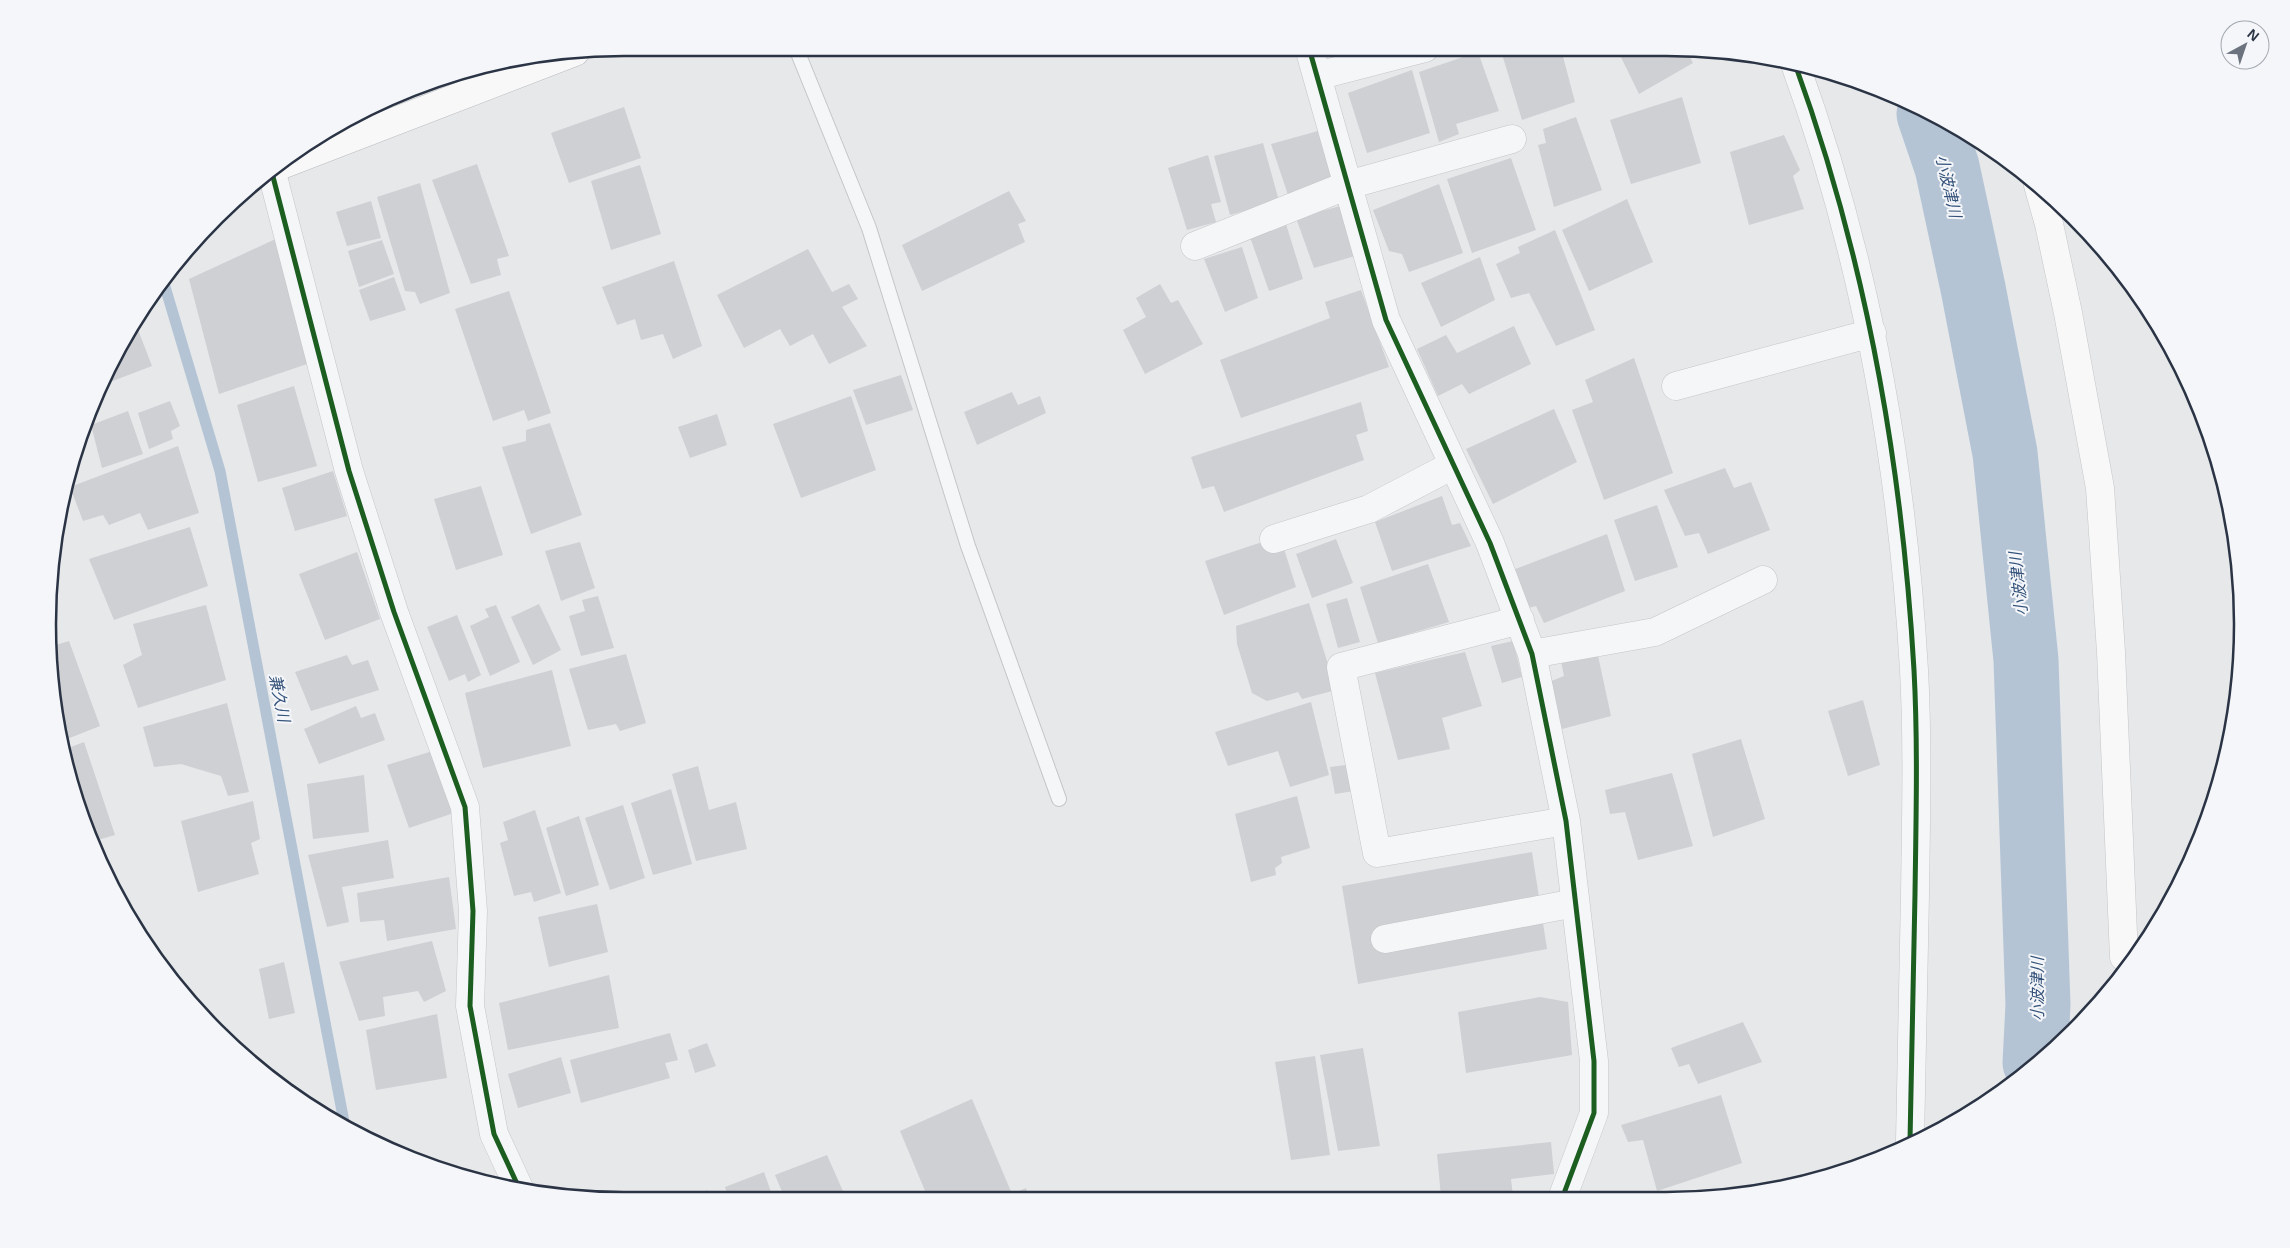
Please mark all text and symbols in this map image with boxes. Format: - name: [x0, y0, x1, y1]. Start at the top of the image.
- north arrow: [2220, 20, 2270, 70]
- text: N: [2244, 26, 2262, 44]
- water label: 小波津川: [1933, 153, 1964, 221]
- water label: 小波津川: [2006, 549, 2030, 617]
- water label: 兼久川: [267, 673, 293, 725]
- water label: 小波津川: [2029, 955, 2046, 1021]

